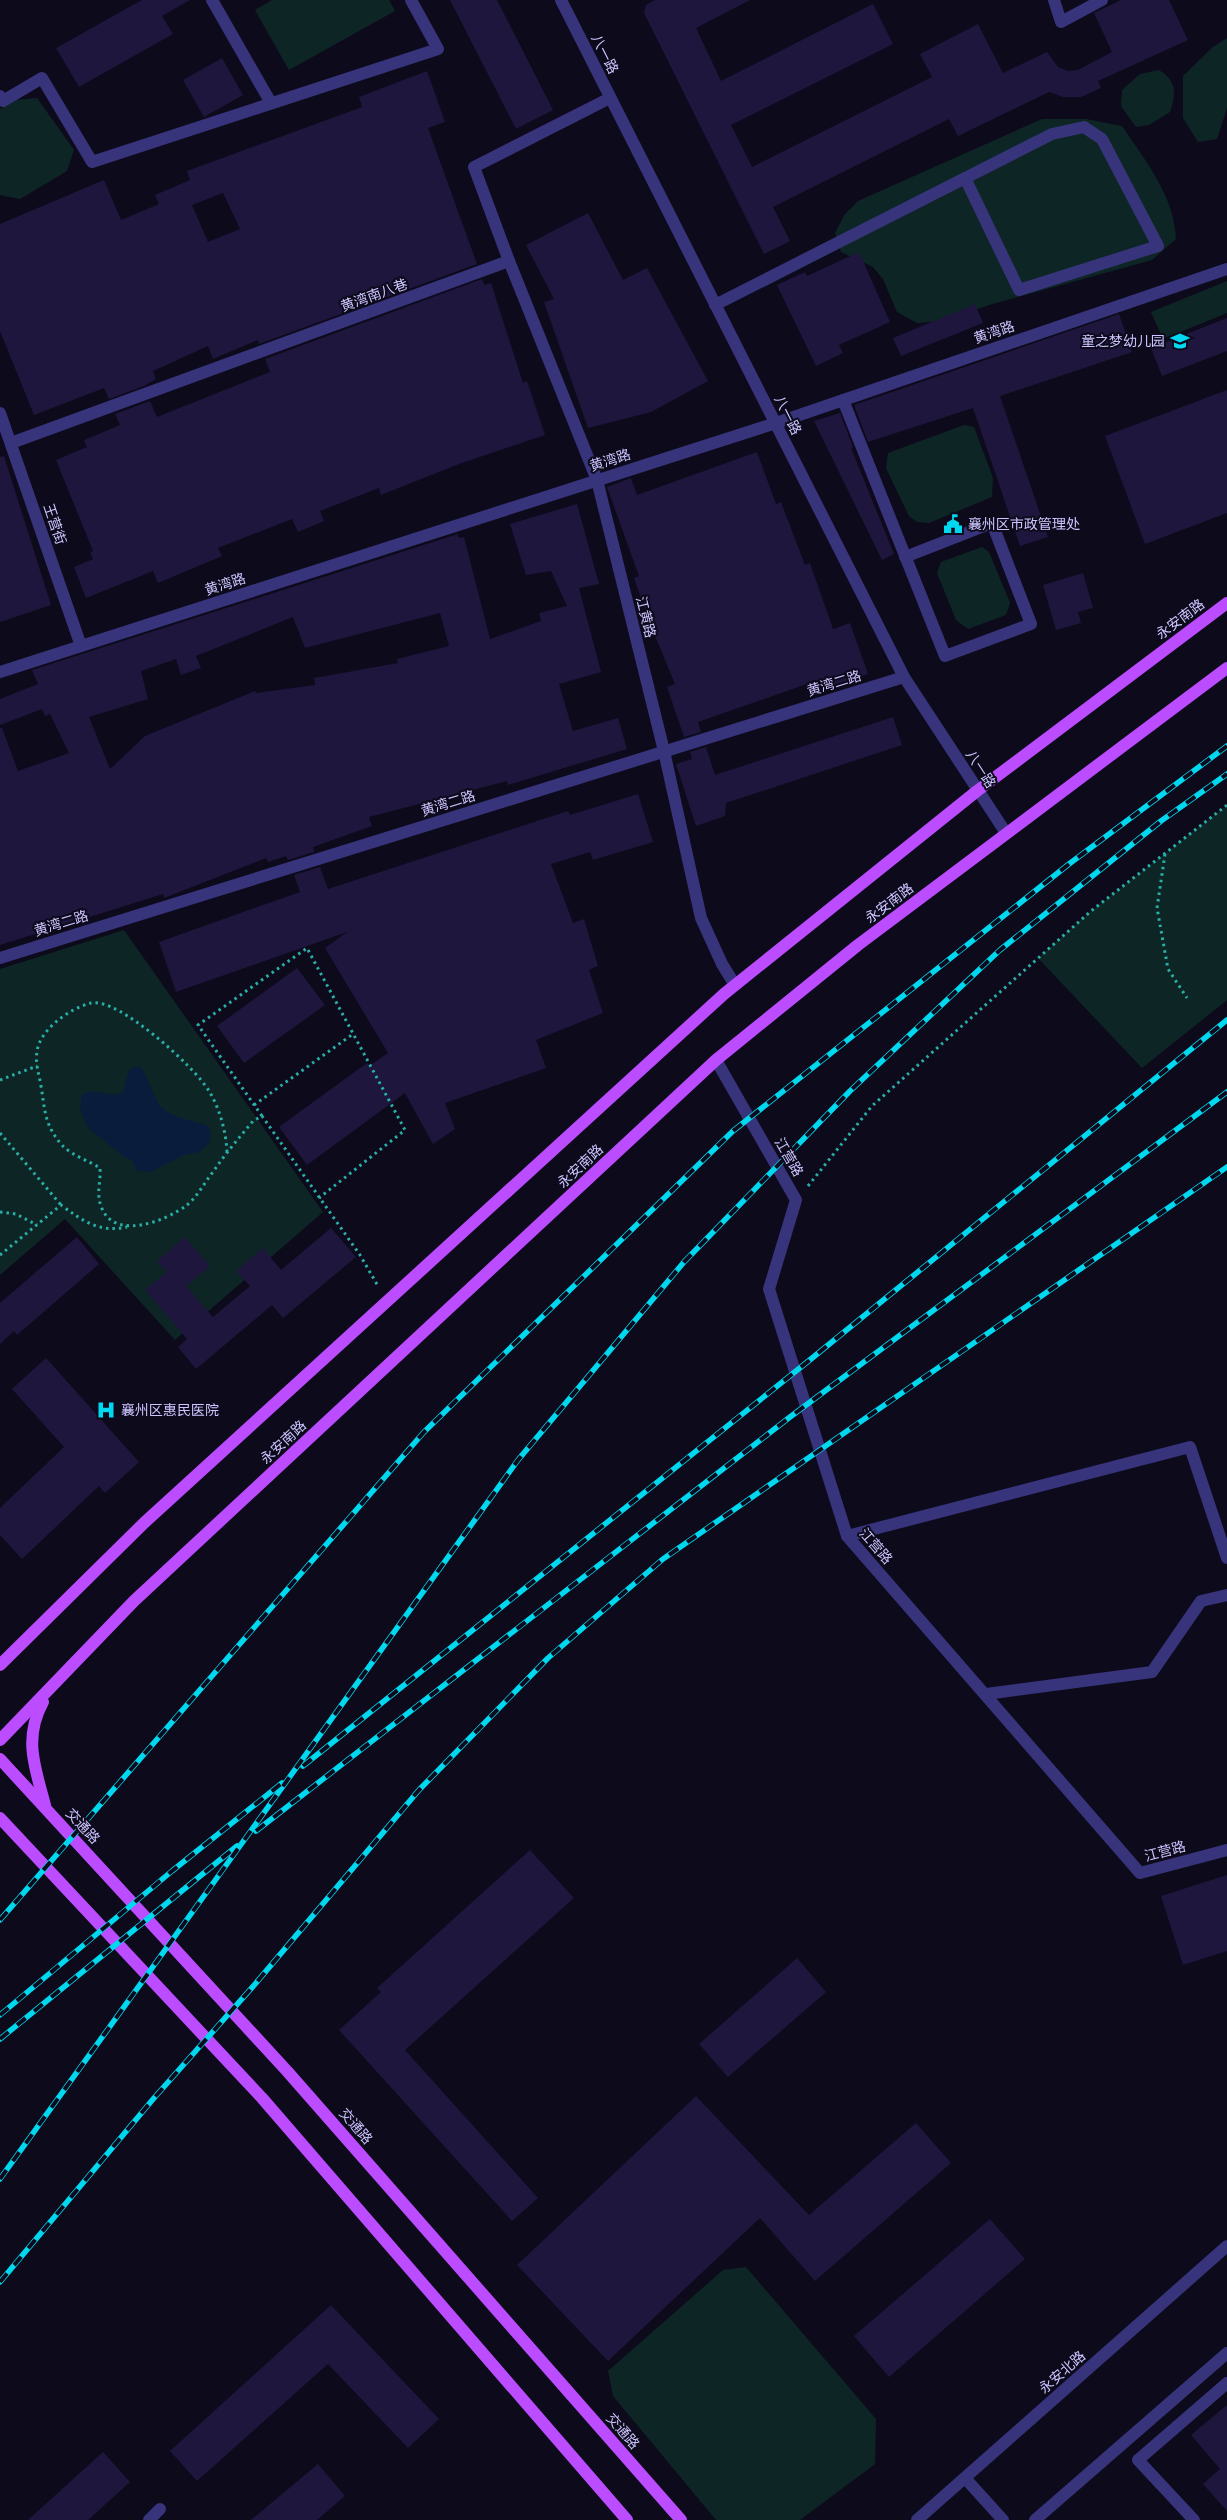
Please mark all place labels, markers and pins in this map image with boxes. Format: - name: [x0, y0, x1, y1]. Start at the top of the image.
- school or university icon: 童之梦幼儿园: [1169, 330, 1191, 352]
- place label: 童之梦幼儿园: [1081, 332, 1165, 350]
- public building icon: 襄州区市政管理处: [942, 513, 964, 535]
- place label: 襄州区市政管理处: [968, 515, 1080, 533]
- hospital icon: 襄州区惠民医院: [95, 1399, 117, 1421]
- place label: 襄州区惠民医院: [121, 1401, 219, 1419]

